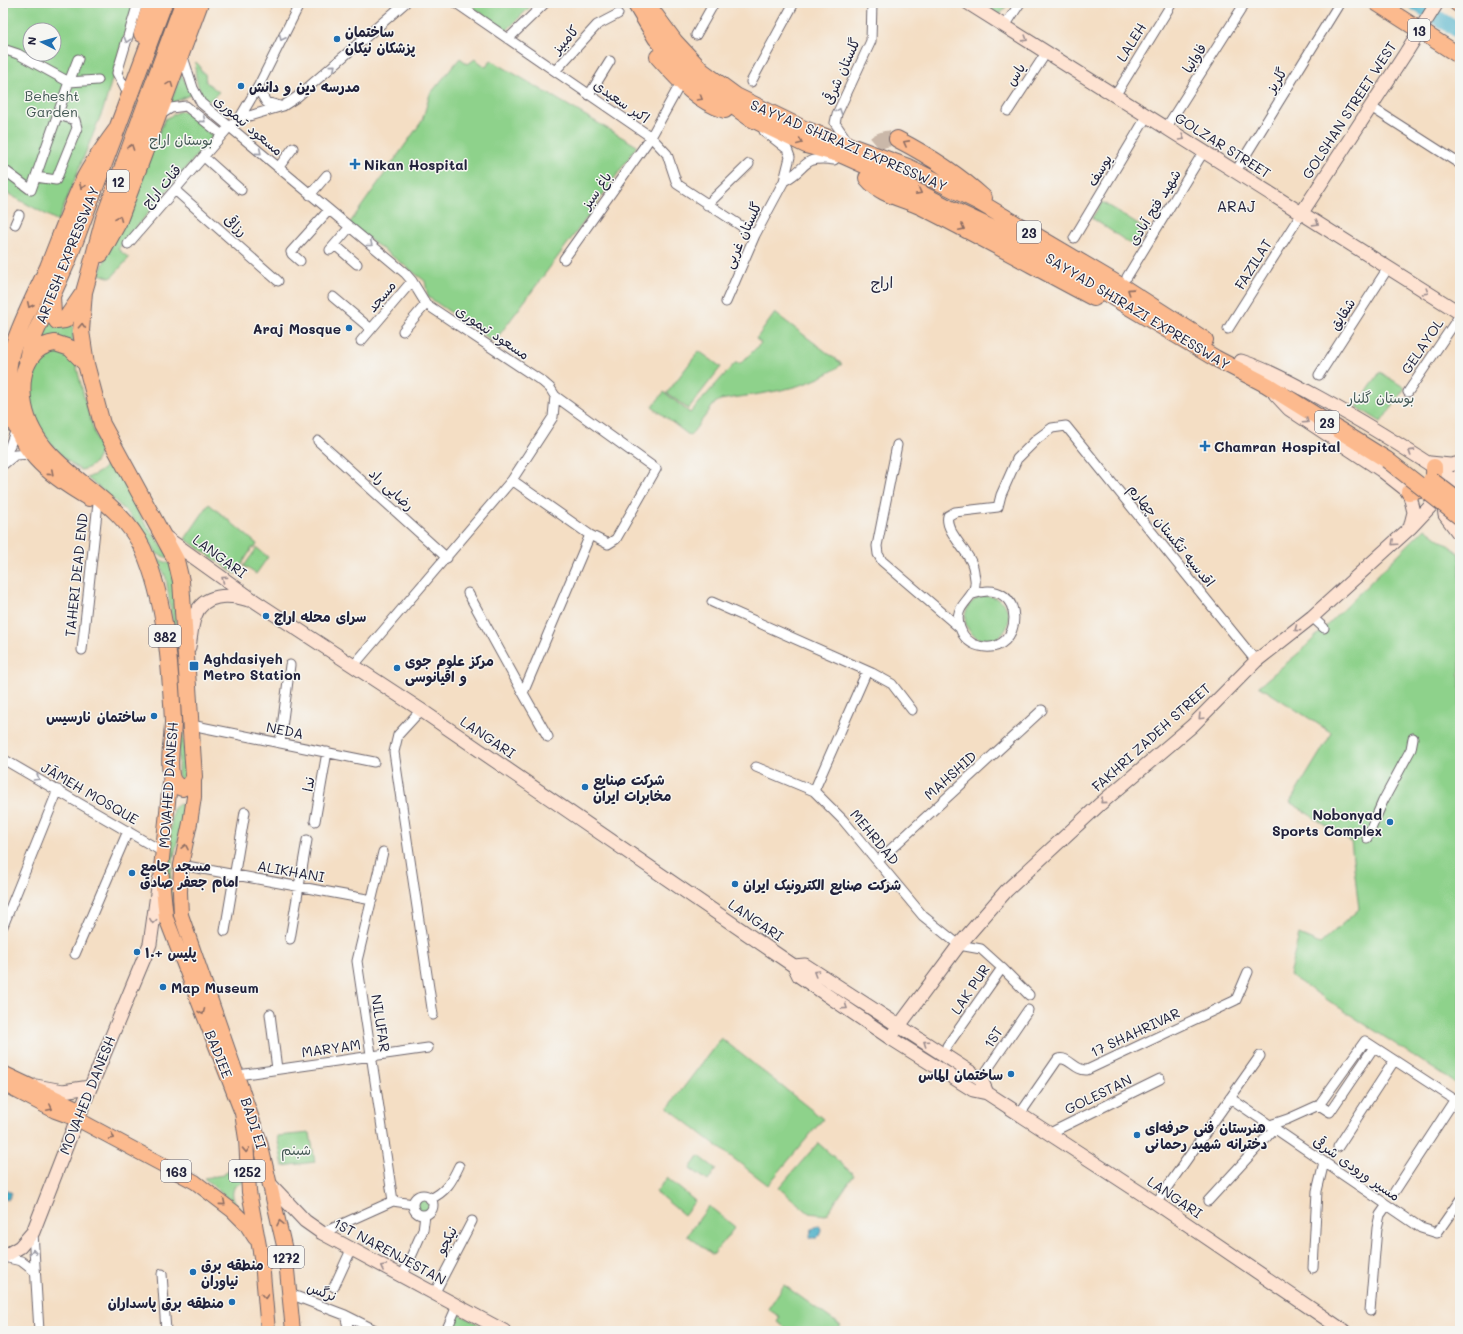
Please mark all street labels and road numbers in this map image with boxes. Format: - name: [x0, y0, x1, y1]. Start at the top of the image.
- street label: LALEH: [1112, 19, 1150, 65]
- road number: 13: [1408, 19, 1430, 41]
- street label: کامبیز: [546, 21, 583, 58]
- street label: گلستان شرقی: [818, 35, 864, 107]
- street label: GOLSHAN STREET WEST: [1297, 38, 1401, 182]
- street label: فاوانیا: [1178, 40, 1210, 76]
- street label: یاس: [1001, 59, 1029, 89]
- street label: گلریز: [1260, 64, 1291, 97]
- street label: اکبر سعیدی: [590, 75, 654, 127]
- street label: مسعود تیموری: [210, 90, 288, 160]
- street label: SAYYAD SHIRAZI EXPRESSWAY: [748, 95, 950, 195]
- street label: GOLZAR STREET: [1171, 108, 1275, 182]
- street label: یوسف: [1082, 151, 1116, 189]
- street label: قنات اراج: [137, 160, 186, 212]
- street label: شهید فتح آبادی: [1123, 165, 1186, 249]
- street label: باغ سبز: [576, 168, 617, 214]
- road number: 12: [107, 170, 129, 192]
- street label: ARTESH EXPRESSWAY: [31, 183, 103, 327]
- street label: گلستان غربی: [718, 199, 766, 271]
- street label: رزاقی: [220, 210, 252, 240]
- road number: 23: [1017, 221, 1041, 243]
- street label: FAZILAT: [1230, 235, 1276, 293]
- street label: SAYYAD SHIRAZI EXPRESSWAY: [1042, 248, 1234, 374]
- street label: مسجد: [362, 276, 400, 316]
- street label: شقایق: [1325, 294, 1359, 334]
- street label: مسعود تیموری: [452, 300, 533, 364]
- street label: GELAYOL: [1396, 314, 1448, 377]
- road number: 23: [1315, 411, 1339, 433]
- street label: رضایی راد: [365, 464, 419, 514]
- street label: اقدسیه تنگستان چهارم: [1123, 479, 1220, 592]
- street label: TAHERI DEAD END: [60, 512, 92, 638]
- street label: LANGARI: [189, 530, 251, 582]
- road number: 382: [149, 625, 181, 647]
- street label: FAKHRI ZADEH STREET: [1088, 678, 1215, 795]
- street label: LANGARI: [457, 712, 519, 762]
- street label: NEDA: [265, 717, 305, 743]
- street label: MOVAHED DANESH: [154, 721, 182, 849]
- street label: MAHSHID: [920, 746, 980, 804]
- street label: JĀMEH MOSQUE: [38, 757, 142, 829]
- street label: ندا: [297, 775, 319, 793]
- street label: MEHRDAD: [846, 805, 904, 869]
- street label: ALIKHANI: [256, 856, 326, 886]
- street label: LANGARI: [725, 895, 787, 945]
- street label: LAK PUR: [946, 960, 994, 1018]
- street label: NILUFAR: [367, 993, 395, 1053]
- street label: 17 SHAHRIVAR: [1087, 1003, 1183, 1061]
- street label: 1ST: [979, 1022, 1007, 1051]
- street label: BADIEE: [201, 1027, 237, 1081]
- street label: MOVAHED DANESH: [55, 1033, 120, 1157]
- street label: MARYAM: [300, 1034, 362, 1062]
- street label: GOLESTAN: [1061, 1070, 1135, 1118]
- street label: BADI EI: [237, 1095, 271, 1151]
- street label: مسیر ورودی شرقی: [1309, 1131, 1404, 1206]
- road number: 163: [161, 1160, 191, 1182]
- road number: 1252: [229, 1160, 265, 1182]
- street label: LANGARI: [1144, 1172, 1206, 1222]
- street label: 1ST NARENJESTAN: [330, 1213, 450, 1289]
- street label: نیکجو: [430, 1223, 461, 1258]
- road number: 1272: [268, 1246, 304, 1268]
- street label: نرگس: [305, 1277, 339, 1305]

